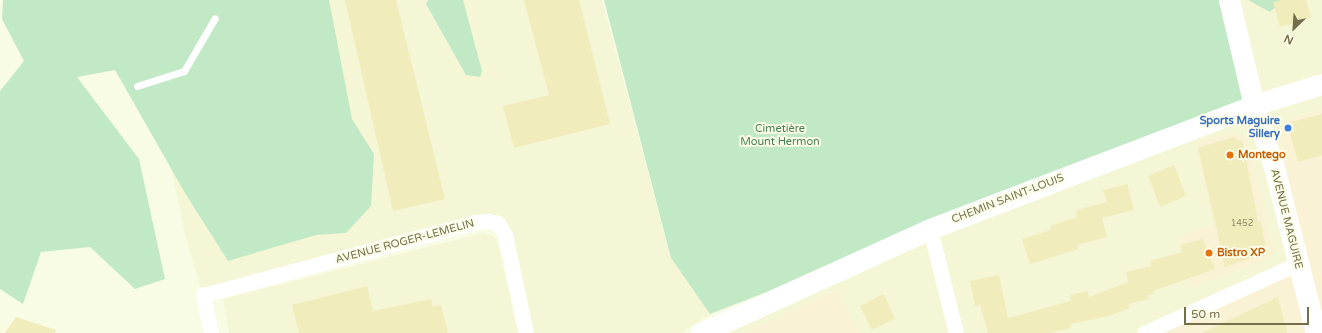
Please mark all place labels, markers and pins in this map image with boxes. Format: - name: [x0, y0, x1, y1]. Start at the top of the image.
- place label: Sports Maguire Sillery: [1200, 115, 1280, 141]
- marker: Sports Maguire Sillery: [1283, 123, 1293, 133]
- place label: Montego: [1238, 148, 1286, 162]
- marker: Montego: [1225, 150, 1235, 160]
- place label: Bistro XP: [1217, 246, 1265, 260]
- marker: Bistro XP: [1204, 248, 1214, 258]

